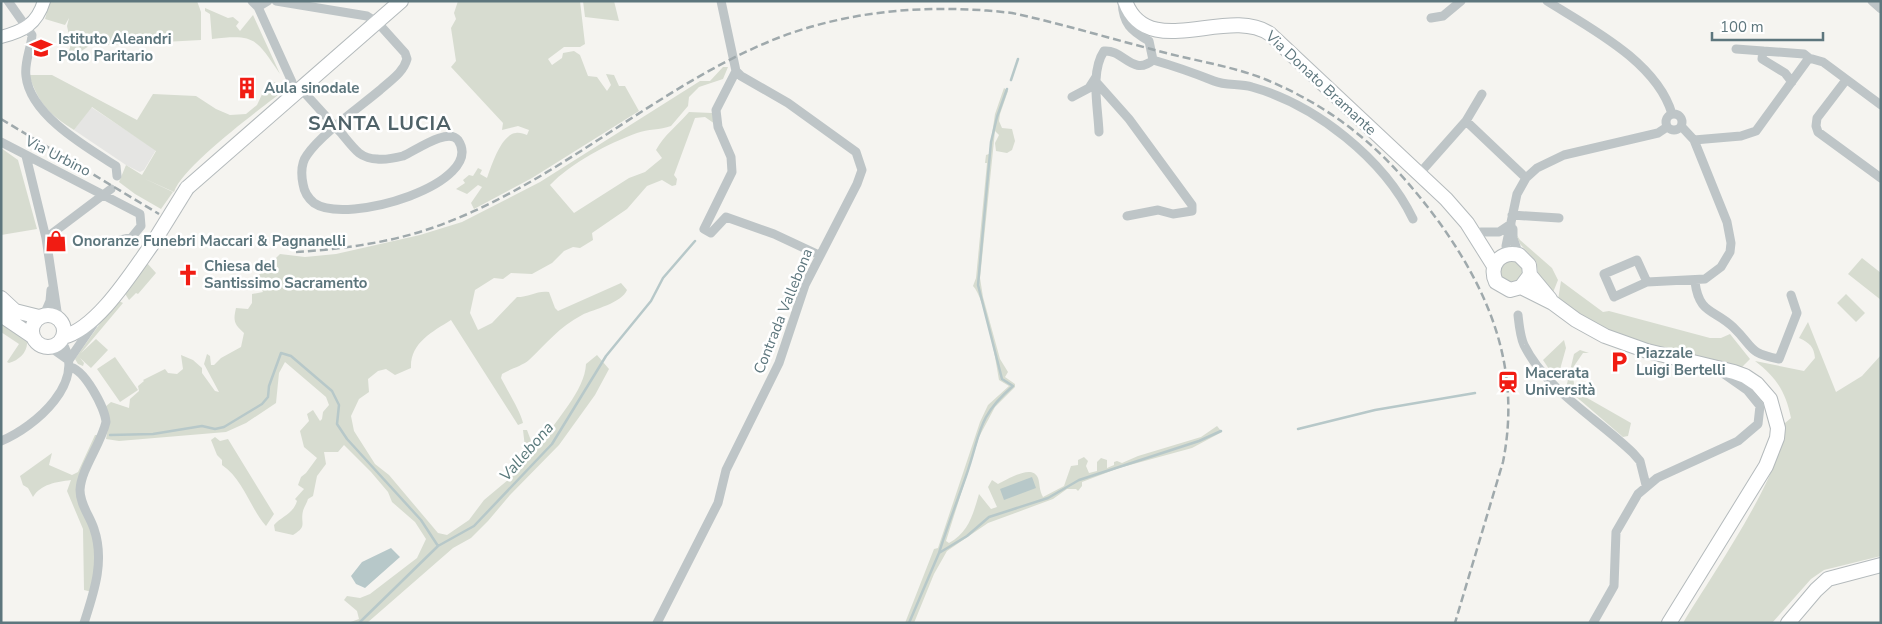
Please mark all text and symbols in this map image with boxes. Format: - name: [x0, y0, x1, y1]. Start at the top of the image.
- scale bar: [1712, 10, 1823, 42]
- text: 100 m: [1720, 17, 1764, 37]
- street label: Via Donato Bramante: [1261, 26, 1381, 140]
- place label: Istituto Aleandri Polo Paritario: [58, 29, 172, 66]
- school or university icon: Istituto Aleandri Polo Paritario: [28, 35, 54, 61]
- building icon: Aula sinodale: [234, 75, 260, 101]
- place label: Aula sinodale: [264, 78, 360, 98]
- district label: SANTA LUCIA: [308, 110, 452, 137]
- street label: Via Urbino: [21, 131, 94, 181]
- shop icon: Onoranze Funebri Maccari & Pagnanelli: [43, 228, 69, 254]
- place label: Onoranze Funebri Maccari & Pagnanelli: [72, 231, 346, 251]
- street label: Contrada Vallebona: [749, 245, 817, 377]
- place label: Chiesa del Santissimo Sacramento: [204, 256, 368, 293]
- church icon: Chiesa del Santissimo Sacramento: [175, 262, 201, 288]
- place label: Piazzale Luigi Bertelli: [1636, 343, 1726, 380]
- parking icon: Piazzale Luigi Bertelli: [1606, 349, 1632, 375]
- place label: Macerata Università: [1525, 363, 1595, 400]
- station icon: Macerata Università: [1495, 369, 1521, 395]
- water label: Vallebona: [495, 417, 559, 486]

